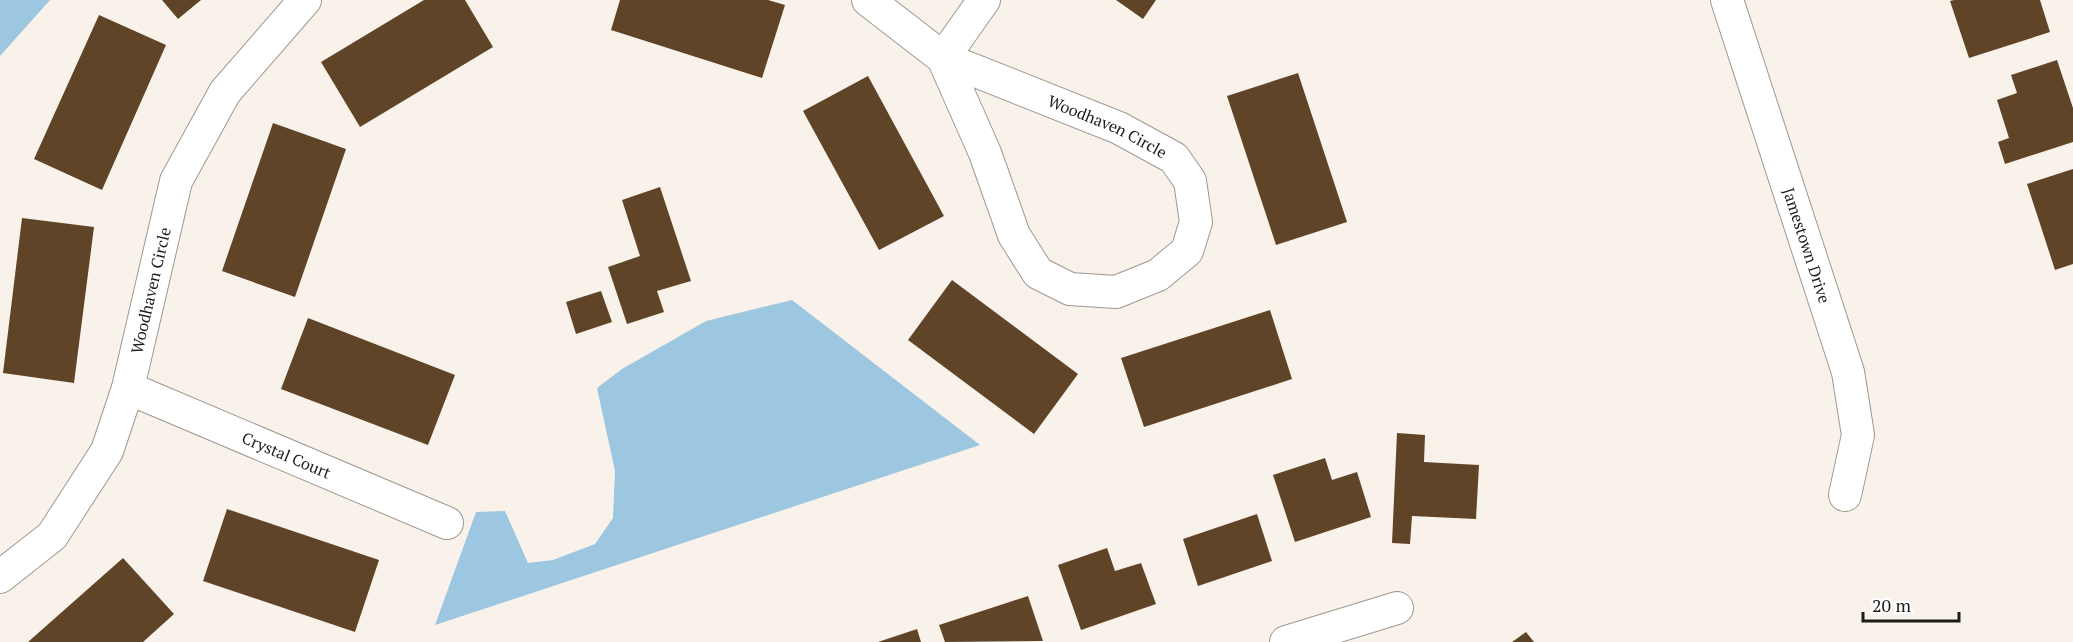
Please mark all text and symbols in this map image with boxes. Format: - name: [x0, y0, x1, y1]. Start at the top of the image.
- street label: Woodhaven Circle: [1045, 90, 1171, 163]
- street label: Jamestown Drive: [1778, 185, 1836, 306]
- street label: Woodhaven Circle: [125, 225, 176, 356]
- street label: Crystal Court: [239, 426, 334, 484]
- scale bar: [1863, 585, 1959, 623]
- text: 20 m: [1872, 593, 1912, 617]

